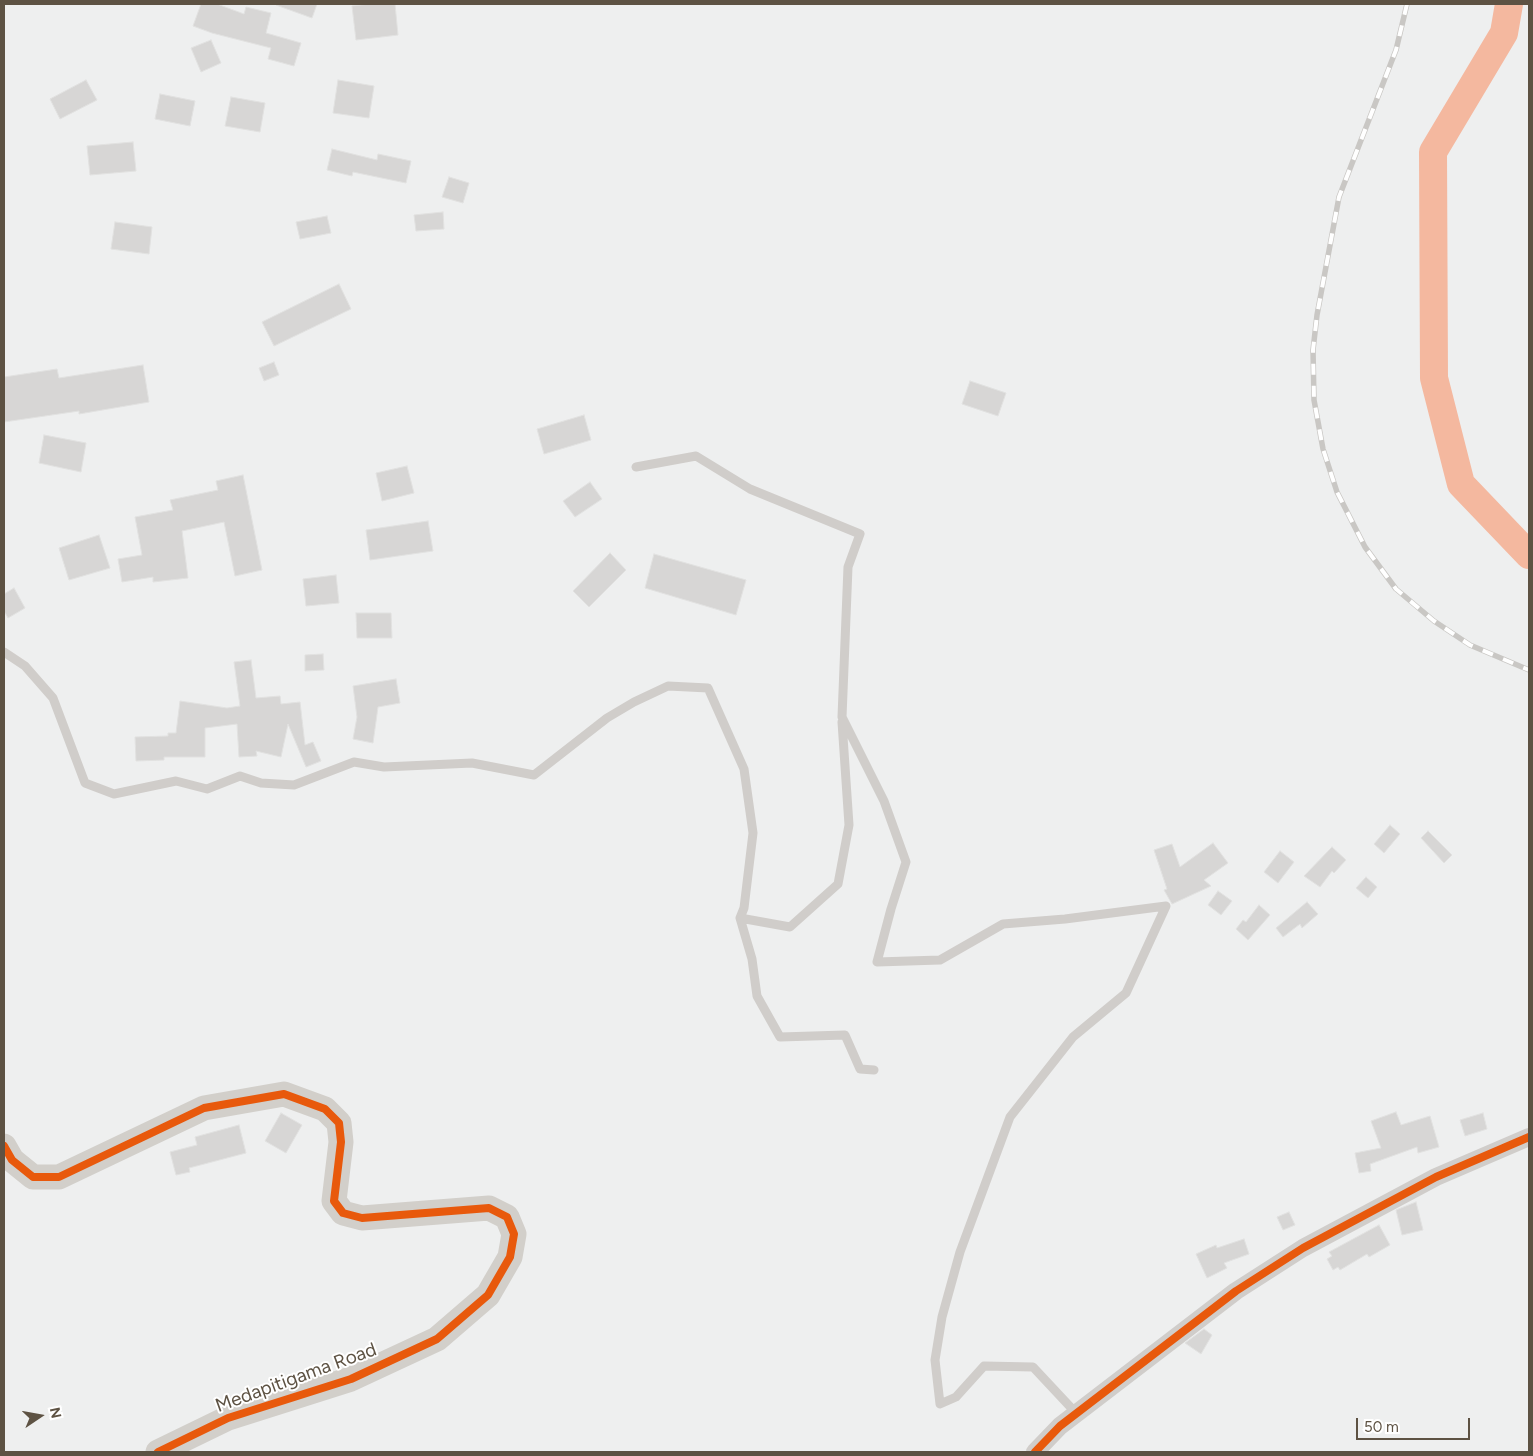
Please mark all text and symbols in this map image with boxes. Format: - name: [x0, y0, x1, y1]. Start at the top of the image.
- street label: Medapitigama Road: [212, 1338, 380, 1418]
- north arrow: [15, 1391, 65, 1441]
- text: N: [46, 1406, 65, 1420]
- scale bar: [1358, 1408, 1472, 1440]
- text: 50 m: [1364, 1418, 1399, 1436]

